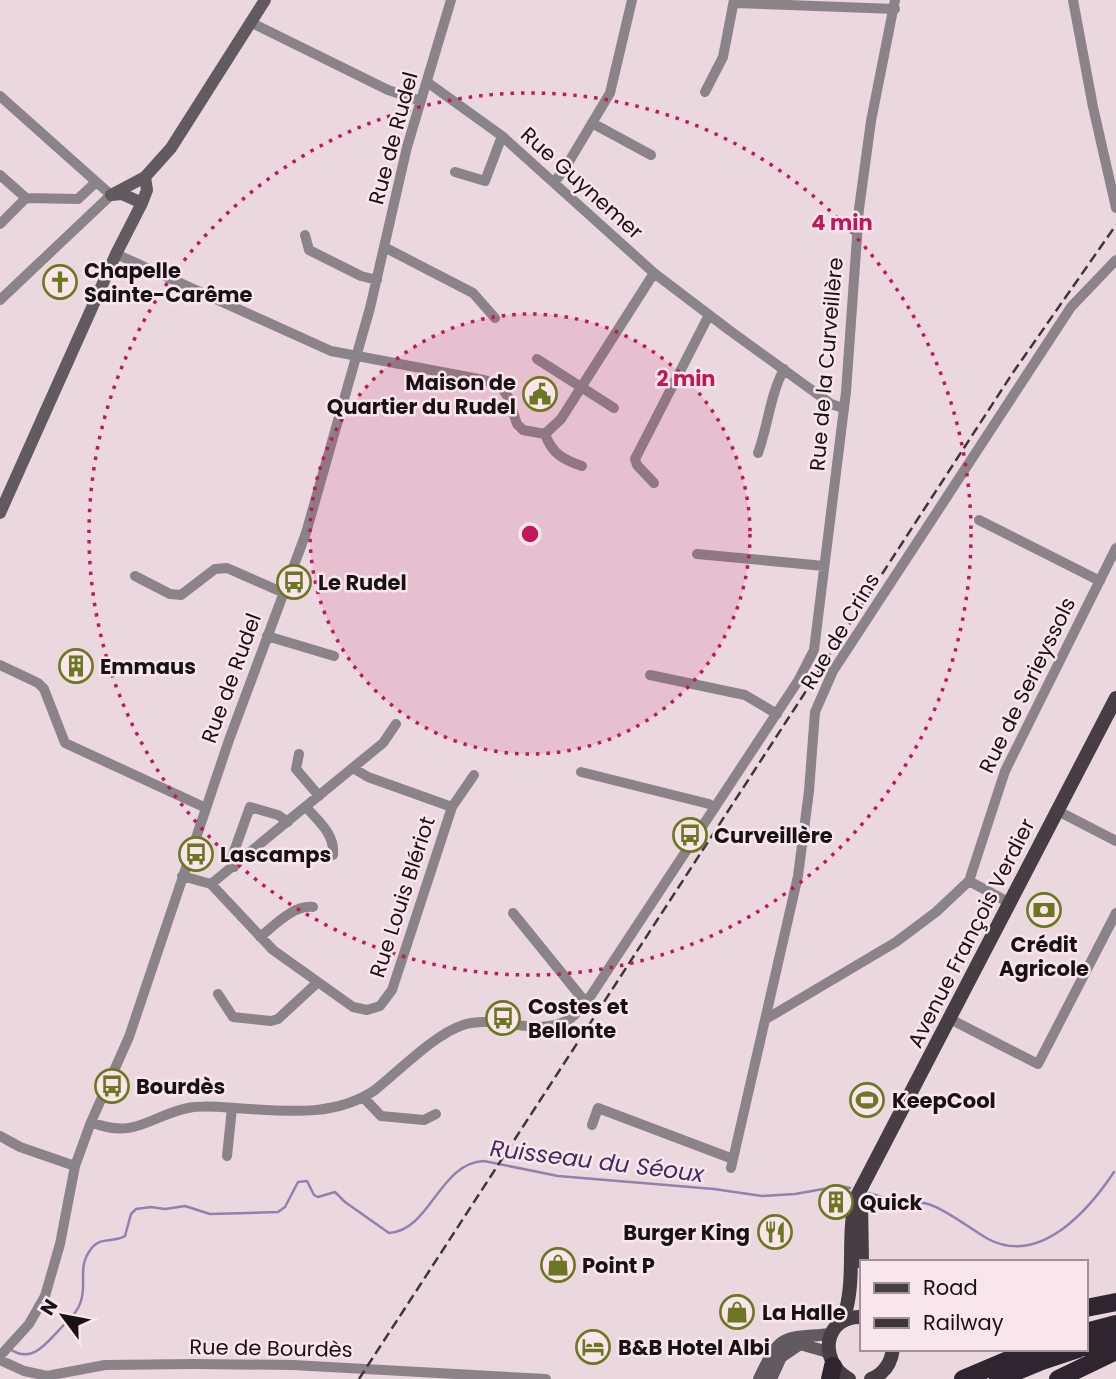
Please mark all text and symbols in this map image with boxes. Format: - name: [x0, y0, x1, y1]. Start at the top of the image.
- street label: Rue de Rudel: [361, 68, 425, 208]
- street label: Rue Guynemer: [515, 120, 650, 246]
- text: 4 min: [811, 208, 873, 237]
- place label: Chapelle Sainte-Carême: [84, 256, 253, 309]
- street label: Rue de la Curveillère: [802, 256, 850, 472]
- church icon: Chapelle Sainte-Carême: [41, 263, 79, 301]
- text: 2 min: [656, 364, 716, 393]
- place label: Maison de Quartier du Rudel: [327, 368, 516, 421]
- public building icon: Maison de Quartier du Rudel: [521, 375, 559, 413]
- centre of rings: [518, 522, 542, 546]
- bus stop icon: Le Rudel: [275, 563, 313, 601]
- street label: Rue de Crins: [794, 567, 886, 695]
- place label: Le Rudel: [318, 568, 407, 597]
- street label: Rue de Serieyssols: [972, 592, 1082, 778]
- street label: Rue de Rudel: [194, 609, 268, 747]
- building icon: Emmaus: [57, 647, 95, 685]
- place label: Emmaus: [100, 652, 196, 681]
- street label: Rue Louis Blériot: [362, 813, 442, 981]
- street label: Avenue François Verdier: [900, 813, 1042, 1053]
- bus stop icon: Curveillère: [671, 816, 709, 854]
- place label: Curveillère: [714, 821, 833, 850]
- bus stop icon: Lascamps: [177, 835, 215, 873]
- place label: Lascamps: [220, 840, 331, 869]
- bank icon: Crédit Agricole: [1025, 891, 1063, 929]
- place label: Crédit Agricole: [999, 930, 1089, 983]
- place label: Costes et Bellonte: [528, 992, 628, 1045]
- bus stop icon: Costes et Bellonte: [484, 999, 522, 1037]
- bus stop icon: Bourdès: [93, 1067, 131, 1105]
- place label: Bourdès: [136, 1072, 225, 1101]
- sports icon: KeepCool: [848, 1081, 886, 1119]
- place label: KeepCool: [892, 1086, 996, 1115]
- water label: Ruisseau du Séoux: [488, 1132, 707, 1190]
- building icon: Quick: [817, 1183, 855, 1221]
- place label: Quick: [860, 1188, 923, 1217]
- restaurant icon: Burger King: [756, 1213, 794, 1251]
- place label: Burger King: [623, 1218, 750, 1247]
- shop icon: Point P: [539, 1246, 577, 1284]
- place label: Point P: [582, 1251, 655, 1280]
- legend: [860, 1260, 1088, 1351]
- text: Road: [923, 1273, 978, 1302]
- north arrow: [28, 1281, 98, 1351]
- shop icon: La Halle: [718, 1293, 756, 1331]
- text: N: [34, 1294, 64, 1320]
- place label: La Halle: [762, 1298, 846, 1327]
- text: Railway: [923, 1308, 1004, 1337]
- hotel icon: B&B Hotel Albi: [574, 1328, 612, 1366]
- street label: Rue de Bourdès: [189, 1332, 353, 1364]
- place label: B&B Hotel Albi: [618, 1333, 770, 1362]

